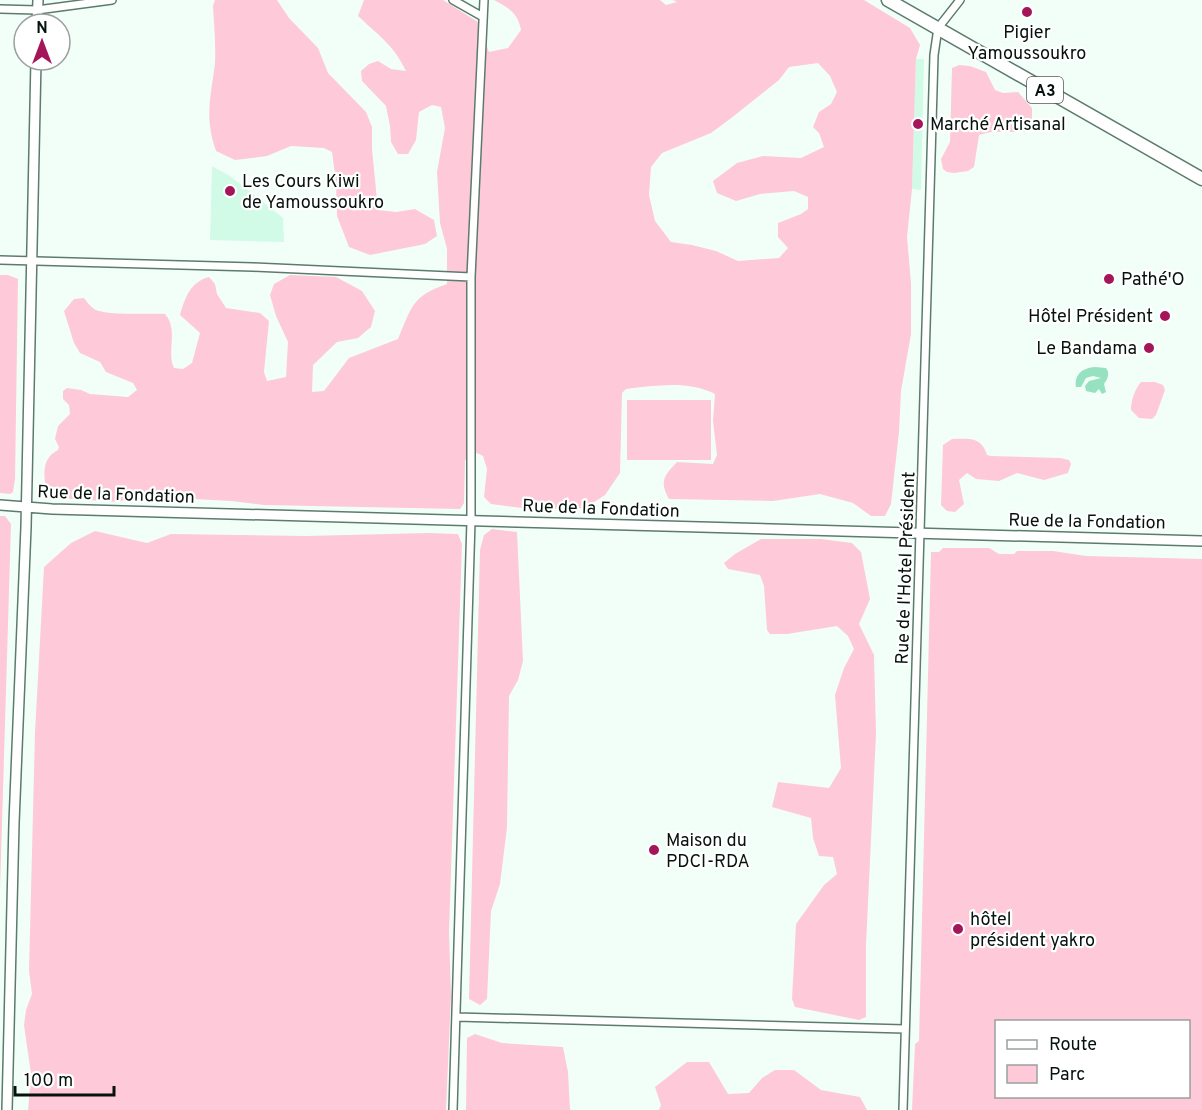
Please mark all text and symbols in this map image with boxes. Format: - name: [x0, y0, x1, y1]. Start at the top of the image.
- marker: Pigier Yamoussoukro: [1020, 5, 1034, 19]
- north arrow: [12, 12, 72, 72]
- text: N: [36, 19, 48, 39]
- place label: Pigier Yamoussoukro: [968, 22, 1086, 66]
- road number: A3: [1027, 77, 1063, 103]
- place label: Marché Artisanal: [930, 114, 1066, 137]
- marker: Marché Artisanal: [911, 117, 925, 131]
- place label: Les Cours Kiwi de Yamoussoukro: [242, 171, 384, 215]
- marker: Les Cours Kiwi de Yamoussoukro: [223, 184, 237, 198]
- place label: Pathé'O: [1121, 269, 1185, 292]
- marker: Pathé'O: [1102, 272, 1116, 286]
- place label: Hôtel Président: [1028, 306, 1153, 329]
- marker: Hôtel Président: [1158, 309, 1172, 323]
- place label: Le Bandama: [1036, 338, 1137, 361]
- marker: Le Bandama: [1142, 341, 1156, 355]
- street label: Rue de l'Hotel Président: [892, 471, 921, 665]
- street label: Rue de la Fondation: [37, 481, 195, 510]
- street label: Rue de la Fondation: [522, 495, 680, 524]
- street label: Rue de la Fondation: [1008, 510, 1166, 535]
- place label: Maison du PDCI-RDA: [666, 830, 750, 874]
- marker: Maison du PDCI-RDA: [647, 843, 661, 857]
- place label: hôtel président yakro: [970, 909, 1095, 953]
- marker: hôtel président yakro: [951, 922, 965, 936]
- legend: [995, 1020, 1190, 1098]
- text: Route: [1049, 1034, 1097, 1057]
- scale bar: [15, 1059, 114, 1097]
- text: Parc: [1049, 1064, 1085, 1087]
- text: 100 m: [24, 1070, 73, 1093]

